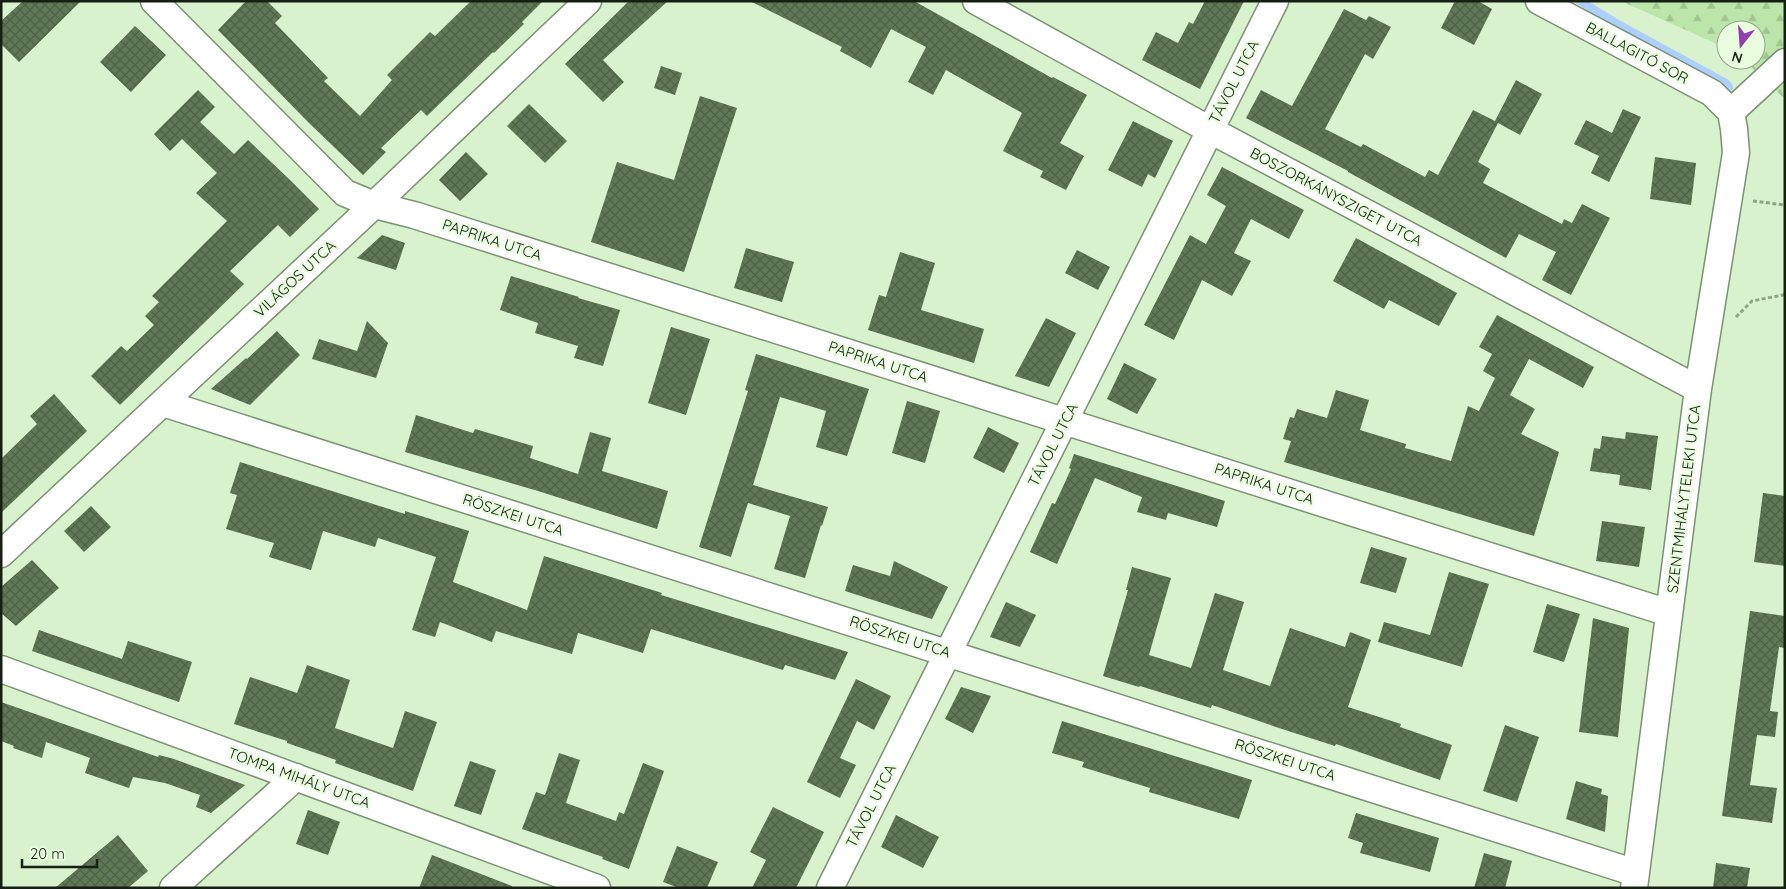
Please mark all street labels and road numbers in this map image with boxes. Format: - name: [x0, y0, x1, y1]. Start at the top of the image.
- street label: BALLAGITÓ SOR: [1583, 17, 1692, 88]
- street label: TÁVOL UTCA: [1204, 37, 1263, 127]
- street label: BOSZORKÁNYSZIGET UTCA: [1247, 143, 1426, 250]
- street label: PAPRIKA UTCA: [440, 214, 545, 265]
- street label: VILÁGOS UTCA: [250, 236, 340, 321]
- street label: PAPRIKA UTCA: [826, 336, 931, 387]
- street label: TÁVOL UTCA: [1023, 400, 1082, 490]
- street label: SZENTMIHÁLYTELEKI UTCA: [1663, 403, 1705, 594]
- street label: PAPRIKA UTCA: [1212, 458, 1317, 509]
- street label: RÖSZKEI UTCA: [460, 489, 566, 540]
- street label: RÖSZKEI UTCA: [847, 611, 953, 662]
- street label: RÖSZKEI UTCA: [1232, 734, 1338, 785]
- street label: TOMPA MIHÁLY UTCA: [225, 743, 373, 812]
- street label: TÁVOL UTCA: [841, 761, 900, 851]

